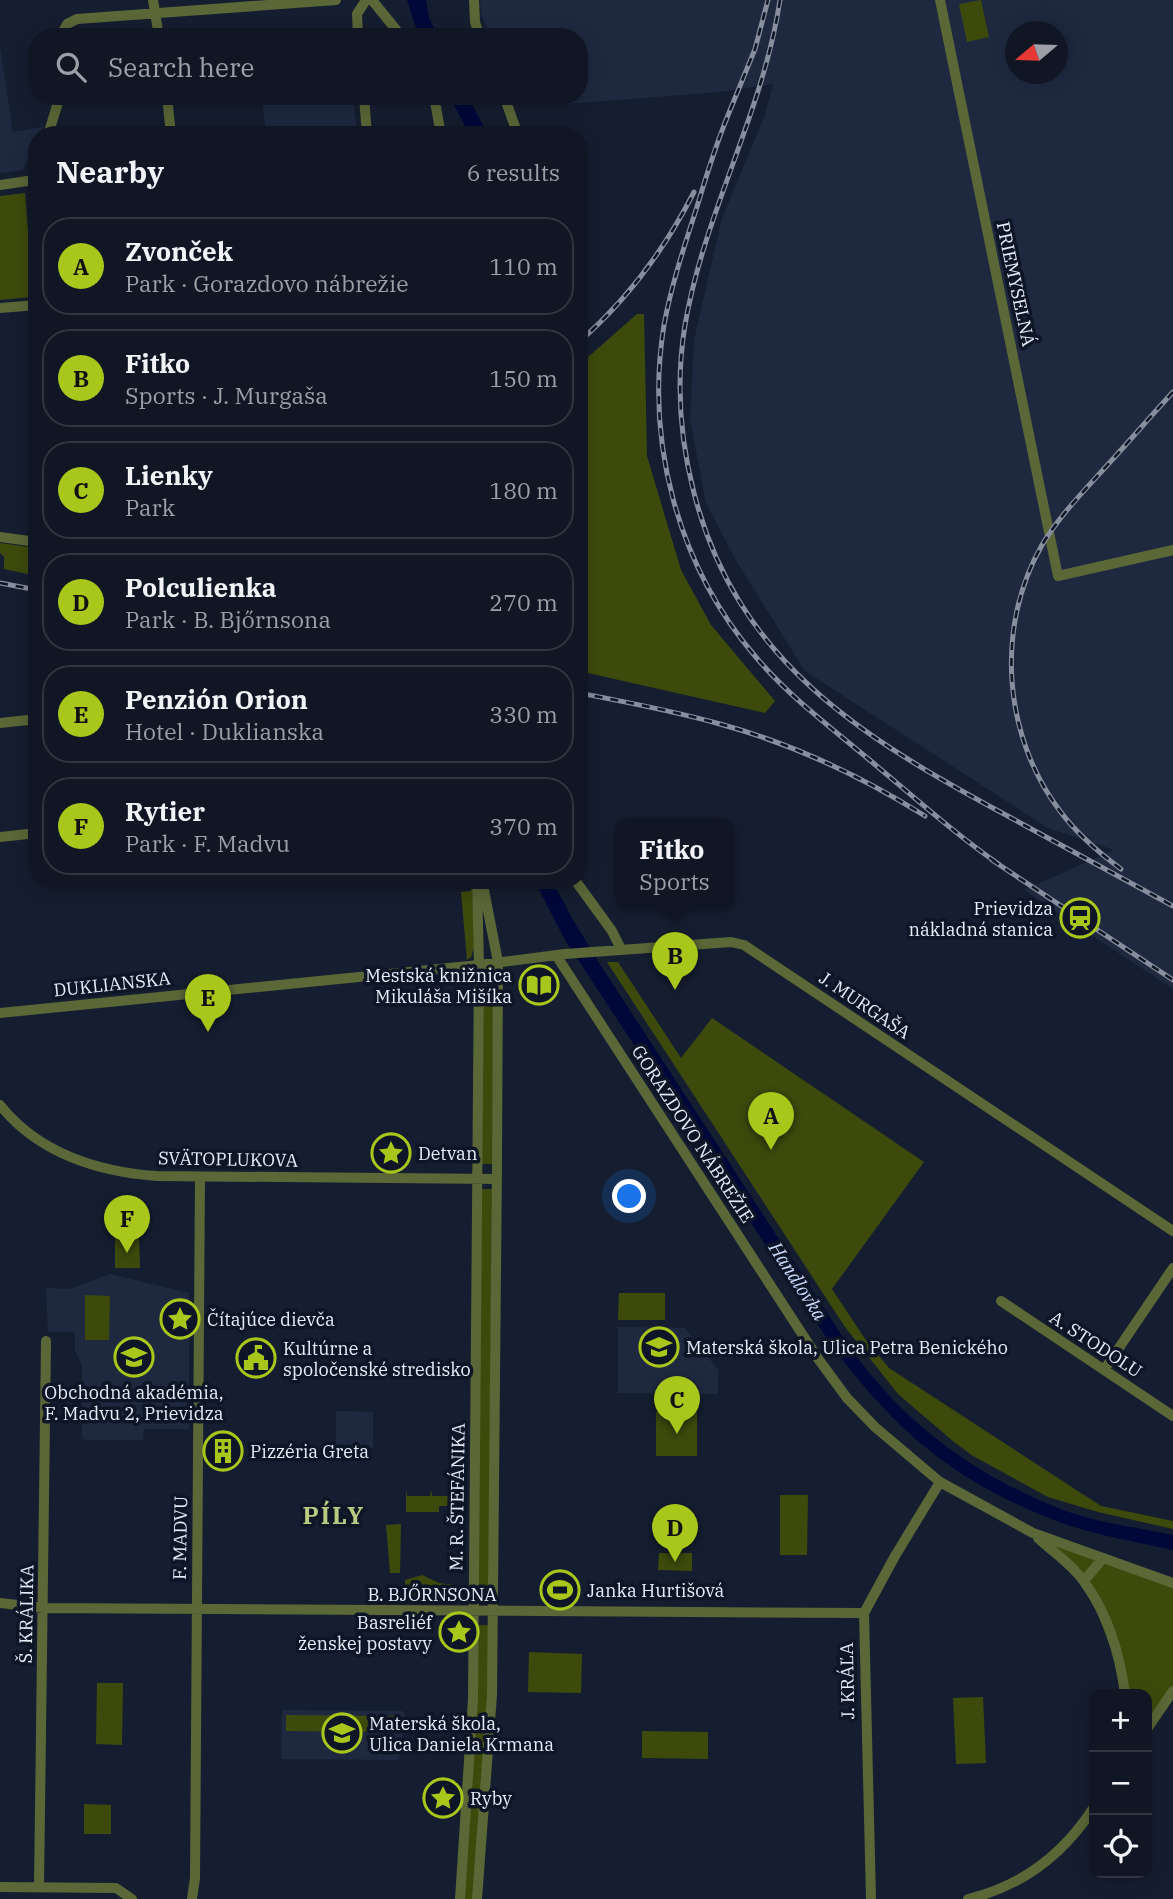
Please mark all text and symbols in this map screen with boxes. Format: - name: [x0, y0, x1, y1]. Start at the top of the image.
- north arrow: [1005, 21, 1068, 84]
- search box: [28, 28, 588, 105]
- icon: search: [52, 48, 90, 86]
- text: Search here: [108, 50, 254, 84]
- text: Nearby: [56, 152, 164, 191]
- text: 6 results: [467, 157, 560, 187]
- street label: PRIEMYSELNÁ: [992, 220, 1041, 349]
- text: Zvonček: [125, 234, 233, 268]
- text: A: [73, 251, 89, 281]
- text: 110 m: [489, 251, 558, 281]
- text: Park · Gorazdovo nábrežie: [125, 268, 409, 298]
- text: Fitko: [125, 346, 190, 380]
- text: B: [73, 363, 89, 393]
- text: 150 m: [489, 363, 558, 393]
- text: Sports · J. Murgaša: [125, 380, 328, 410]
- text: Lienky: [125, 458, 213, 492]
- text: C: [73, 475, 89, 505]
- text: 180 m: [489, 475, 558, 505]
- text: Park: [125, 492, 175, 522]
- text: Polculienka: [125, 570, 277, 604]
- text: D: [72, 587, 90, 617]
- text: 270 m: [489, 587, 558, 617]
- text: Park · B. Bjőrnsona: [125, 604, 331, 634]
- text: Penzión Orion: [125, 682, 308, 716]
- text: E: [73, 699, 89, 729]
- text: 330 m: [489, 699, 558, 729]
- text: Hotel · Duklianska: [125, 716, 324, 746]
- text: Rytier: [125, 794, 205, 828]
- text: F: [74, 811, 88, 841]
- text: 370 m: [489, 811, 558, 841]
- popup: [615, 818, 734, 909]
- text: Park · F. Madvu: [125, 828, 290, 858]
- text: Fitko: [639, 832, 704, 866]
- text: Sports: [639, 866, 710, 896]
- place label: Prievidza nákladná stanica: [908, 897, 1053, 941]
- station icon: Prievidza nákladná stanica: [1059, 897, 1101, 939]
- pin: B: [652, 932, 698, 990]
- place label: Mestská knižnica Mikuláša Mišíka: [365, 964, 512, 1008]
- library icon: Mestská knižnica Mikuláša Mišíka: [518, 964, 560, 1006]
- street label: J. MURGAŠA: [815, 965, 916, 1044]
- street label: DUKLIANSKA: [52, 966, 172, 1002]
- pin: E: [185, 974, 231, 1032]
- street label: GORAZDOVO NÁBREŽIE: [627, 1041, 759, 1227]
- pin: A: [748, 1092, 794, 1150]
- place icon: Detvan: [370, 1132, 412, 1174]
- place label: Detvan: [418, 1142, 477, 1165]
- street label: SVÄTOPLUKOVA: [158, 1146, 299, 1172]
- your location: [612, 1179, 646, 1213]
- pin: F: [104, 1195, 150, 1253]
- water label: Handlovka: [763, 1236, 833, 1325]
- place icon: Čítajúce dievča: [159, 1298, 201, 1340]
- street label: A. STODOLU: [1046, 1306, 1146, 1382]
- place label: Čítajúce dievča: [207, 1307, 335, 1331]
- school or university icon: Materská škola, Ulica Petra Benického: [638, 1326, 680, 1368]
- school or university icon: Obchodná akadémia, F. Madvu 2, Prievidza: [113, 1336, 155, 1378]
- place label: Materská škola, Ulica Petra Benického: [686, 1336, 1008, 1359]
- public building icon: Kultúrne a spoločenské stredisko: [235, 1337, 277, 1379]
- place label: Kultúrne a spoločenské stredisko: [283, 1337, 471, 1381]
- pin: C: [654, 1376, 700, 1434]
- place label: Obchodná akadémia, F. Madvu 2, Prievidza: [44, 1381, 224, 1425]
- street label: M. R. ŠTEFÁNIKA: [443, 1422, 470, 1571]
- building icon: Pizzéria Greta: [202, 1430, 244, 1472]
- place label: Pizzéria Greta: [250, 1440, 369, 1463]
- street label: F. MADVU: [168, 1496, 192, 1580]
- district label: PÍLY: [302, 1499, 366, 1531]
- pin: D: [652, 1504, 698, 1562]
- street label: Š. KRÁLIKA: [13, 1564, 38, 1664]
- sports icon: Janka Hurtišová: [539, 1569, 581, 1611]
- place label: Janka Hurtišová: [587, 1579, 725, 1602]
- street label: B. BJŐRNSONA: [367, 1583, 497, 1606]
- place label: Basreliéf ženskej postavy: [298, 1611, 434, 1655]
- place icon: Basreliéf ženskej postavy: [438, 1611, 480, 1653]
- street label: J. KRÁĽA: [835, 1642, 859, 1720]
- map controls: [1089, 1689, 1152, 1878]
- button: +: [1089, 1689, 1152, 1752]
- school or university icon: Materská škola, Ulica Daniela Krmana: [321, 1712, 363, 1754]
- place label: Materská škola, Ulica Daniela Krmana: [369, 1712, 554, 1756]
- button: −: [1089, 1752, 1152, 1815]
- place icon: Ryby: [422, 1777, 464, 1819]
- place label: Ryby: [470, 1787, 512, 1810]
- button: locate: [1089, 1815, 1152, 1878]

